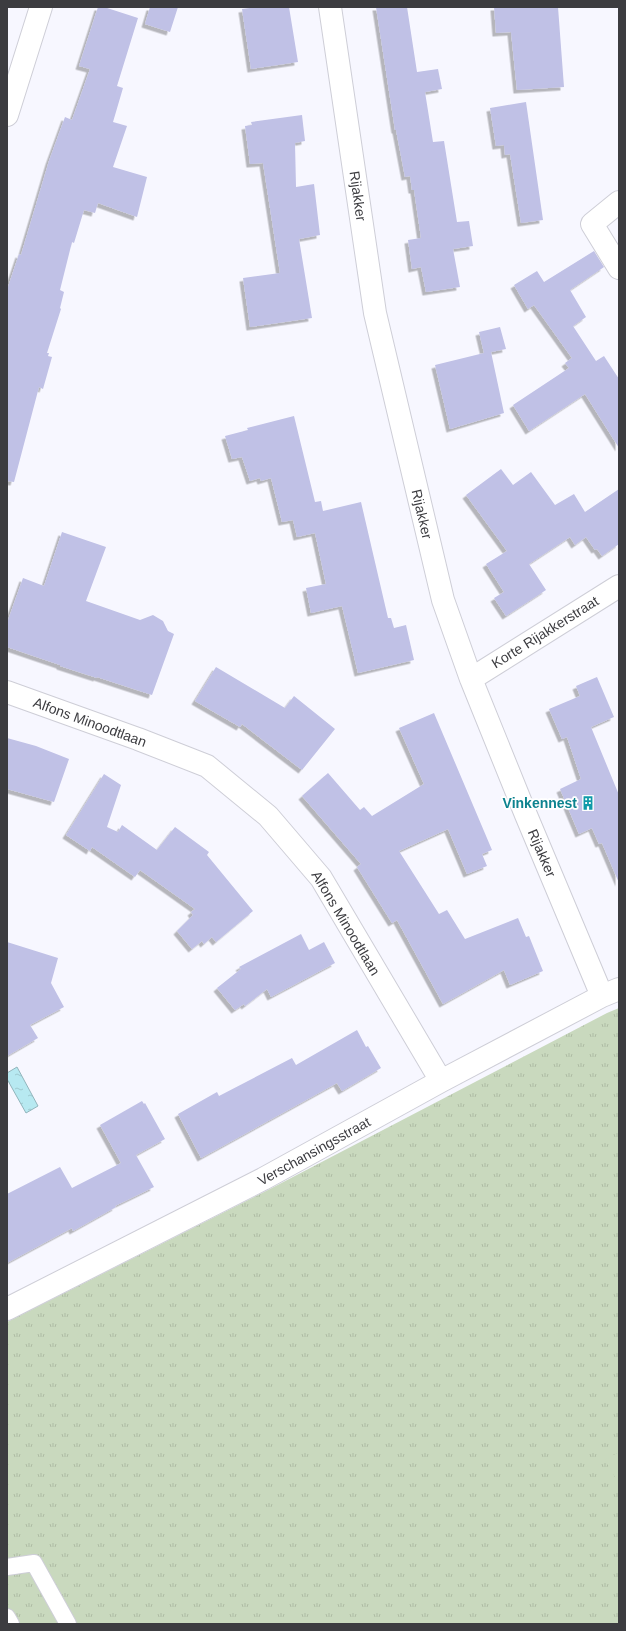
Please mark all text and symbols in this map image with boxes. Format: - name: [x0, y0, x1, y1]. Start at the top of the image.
- street label: Rijakker: [347, 170, 369, 222]
- street label: Rijakker: [409, 488, 436, 541]
- street label: Korte Rijakkerstraat: [489, 593, 601, 671]
- street label: Alfons Minoodtlaan: [31, 694, 149, 750]
- place label: Vinkennest: [503, 795, 577, 811]
- building icon: Vinkennest: [580, 795, 596, 811]
- street label: Rijakker: [525, 827, 559, 880]
- street label: Alfons Minoodtlaan: [308, 868, 384, 978]
- street label: Verschansingsstraat: [255, 1113, 373, 1189]

